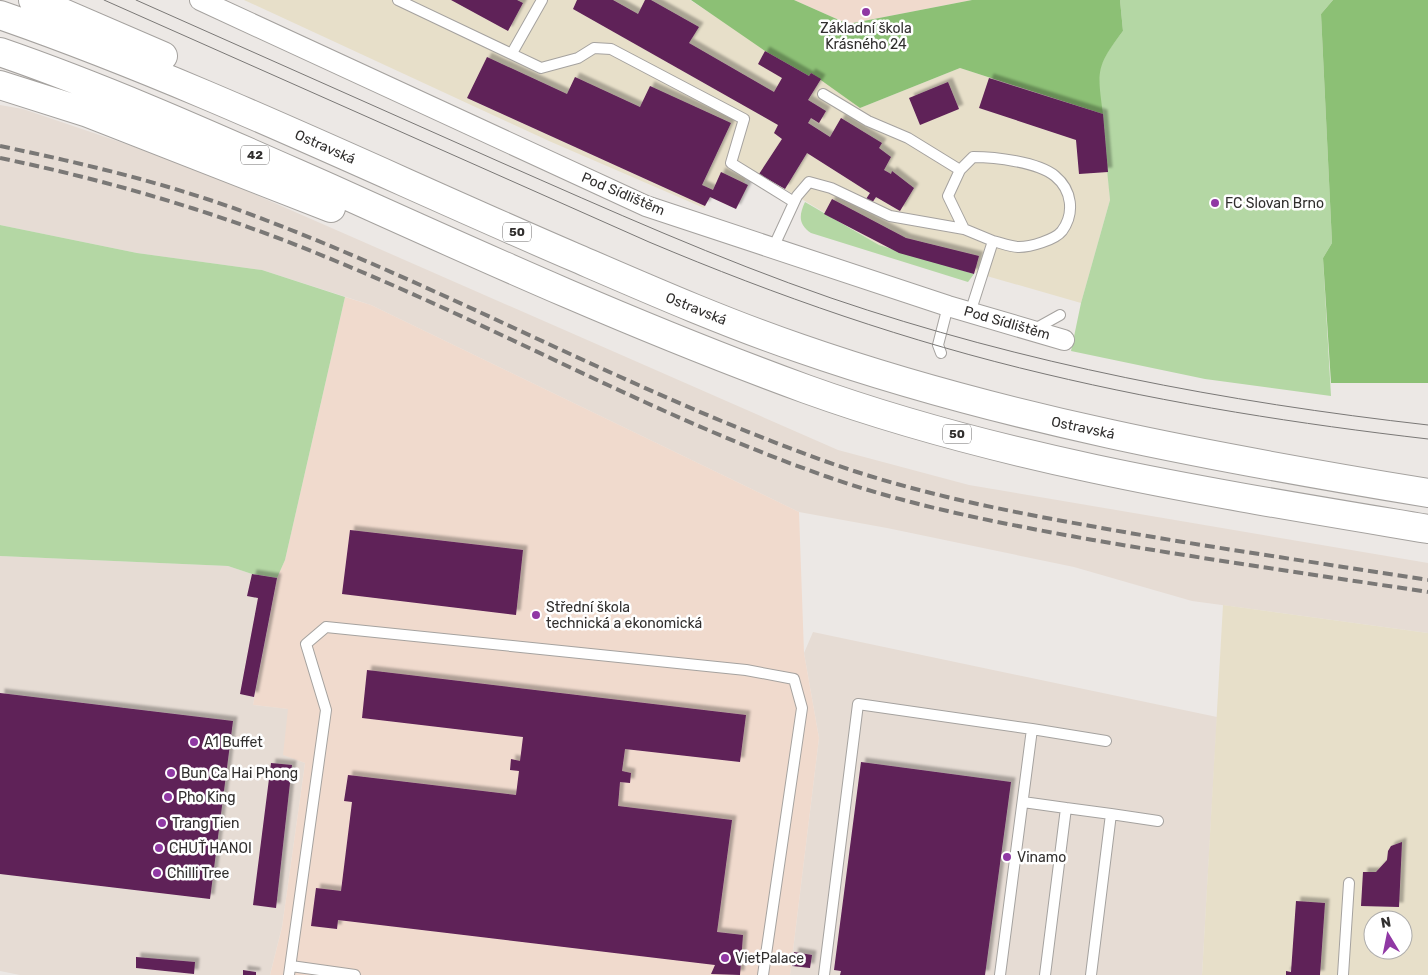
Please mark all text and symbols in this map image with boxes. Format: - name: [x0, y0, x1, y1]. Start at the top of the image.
- marker: Základní škola Krásného 24: [860, 6, 872, 18]
- place label: Základní škola Krásného 24: [820, 20, 912, 53]
- street label: Ostravská: [292, 126, 358, 168]
- road number: 42: [241, 146, 269, 164]
- street label: Pod Sídlištěm: [579, 169, 667, 219]
- place label: FC Slovan Brno: [1225, 195, 1324, 212]
- marker: FC Slovan Brno: [1209, 197, 1221, 209]
- road number: 50: [503, 222, 531, 242]
- street label: Ostravská: [663, 289, 729, 329]
- street label: Pod Sídlištěm: [962, 303, 1052, 343]
- street label: Ostravská: [1050, 413, 1116, 443]
- road number: 50: [943, 424, 971, 444]
- place label: Střední škola technická a ekonomická: [546, 599, 702, 632]
- marker: Střední škola technická a ekonomická: [530, 609, 542, 621]
- place label: A1 Buffet: [204, 734, 263, 751]
- marker: A1 Buffet: [188, 736, 200, 748]
- place label: Bun Ca Hai Phong: [181, 765, 298, 782]
- marker: Bun Ca Hai Phong: [165, 767, 177, 779]
- place label: Pho King: [178, 789, 236, 806]
- marker: Pho King: [162, 791, 174, 803]
- place label: Trang Tien: [172, 815, 240, 832]
- marker: Trang Tien: [156, 817, 168, 829]
- place label: CHUŤ HANOI: [169, 839, 252, 857]
- marker: CHUŤ HANOI: [153, 842, 165, 854]
- place label: Vinamo: [1017, 849, 1066, 866]
- marker: Vinamo: [1001, 851, 1013, 863]
- place label: Chilli Tree: [167, 865, 229, 882]
- marker: Chilli Tree: [151, 867, 163, 879]
- north arrow: [1363, 910, 1413, 960]
- text: N: [1379, 913, 1392, 932]
- place label: VietPalace: [735, 950, 804, 967]
- marker: VietPalace: [719, 952, 731, 964]

